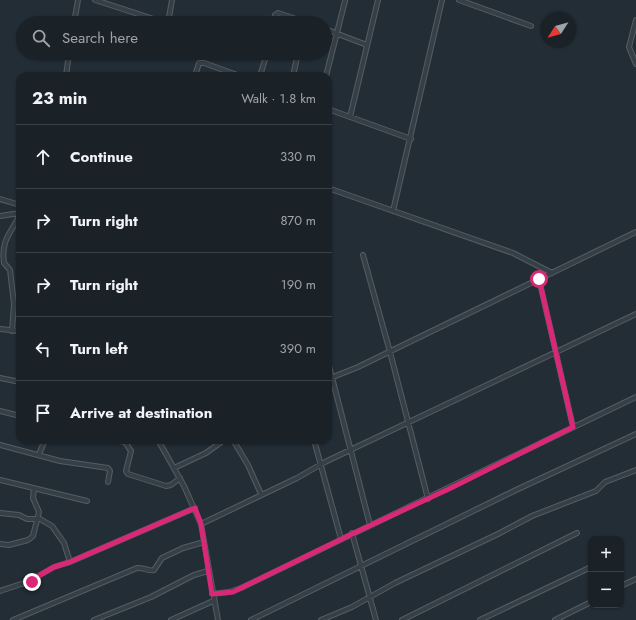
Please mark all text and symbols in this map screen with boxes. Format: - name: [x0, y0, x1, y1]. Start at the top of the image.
- north arrow: [540, 12, 576, 48]
- search box: [16, 16, 332, 60]
- icon: search: [30, 27, 52, 49]
- text: Search here: [62, 27, 138, 49]
- text: 23 min: [32, 86, 87, 110]
- text: Walk · 1.8 km: [241, 89, 316, 108]
- icon: ahead: [32, 146, 54, 168]
- text: Continue: [70, 146, 133, 168]
- text: 330 m: [280, 147, 316, 166]
- icon: right: [32, 210, 54, 232]
- text: Turn right: [70, 210, 138, 232]
- text: 870 m: [280, 211, 316, 230]
- route start: [530, 270, 548, 288]
- icon: right: [32, 274, 54, 296]
- text: Turn right: [70, 274, 138, 296]
- text: 190 m: [281, 275, 316, 294]
- icon: left: [32, 338, 54, 360]
- text: Turn left: [70, 338, 128, 360]
- text: 390 m: [280, 339, 316, 358]
- icon: arrive: [32, 402, 54, 424]
- text: Arrive at destination: [70, 402, 212, 424]
- map controls: [588, 536, 624, 608]
- button: +: [588, 536, 624, 572]
- button: −: [588, 572, 624, 608]
- route end: [23, 573, 41, 591]

